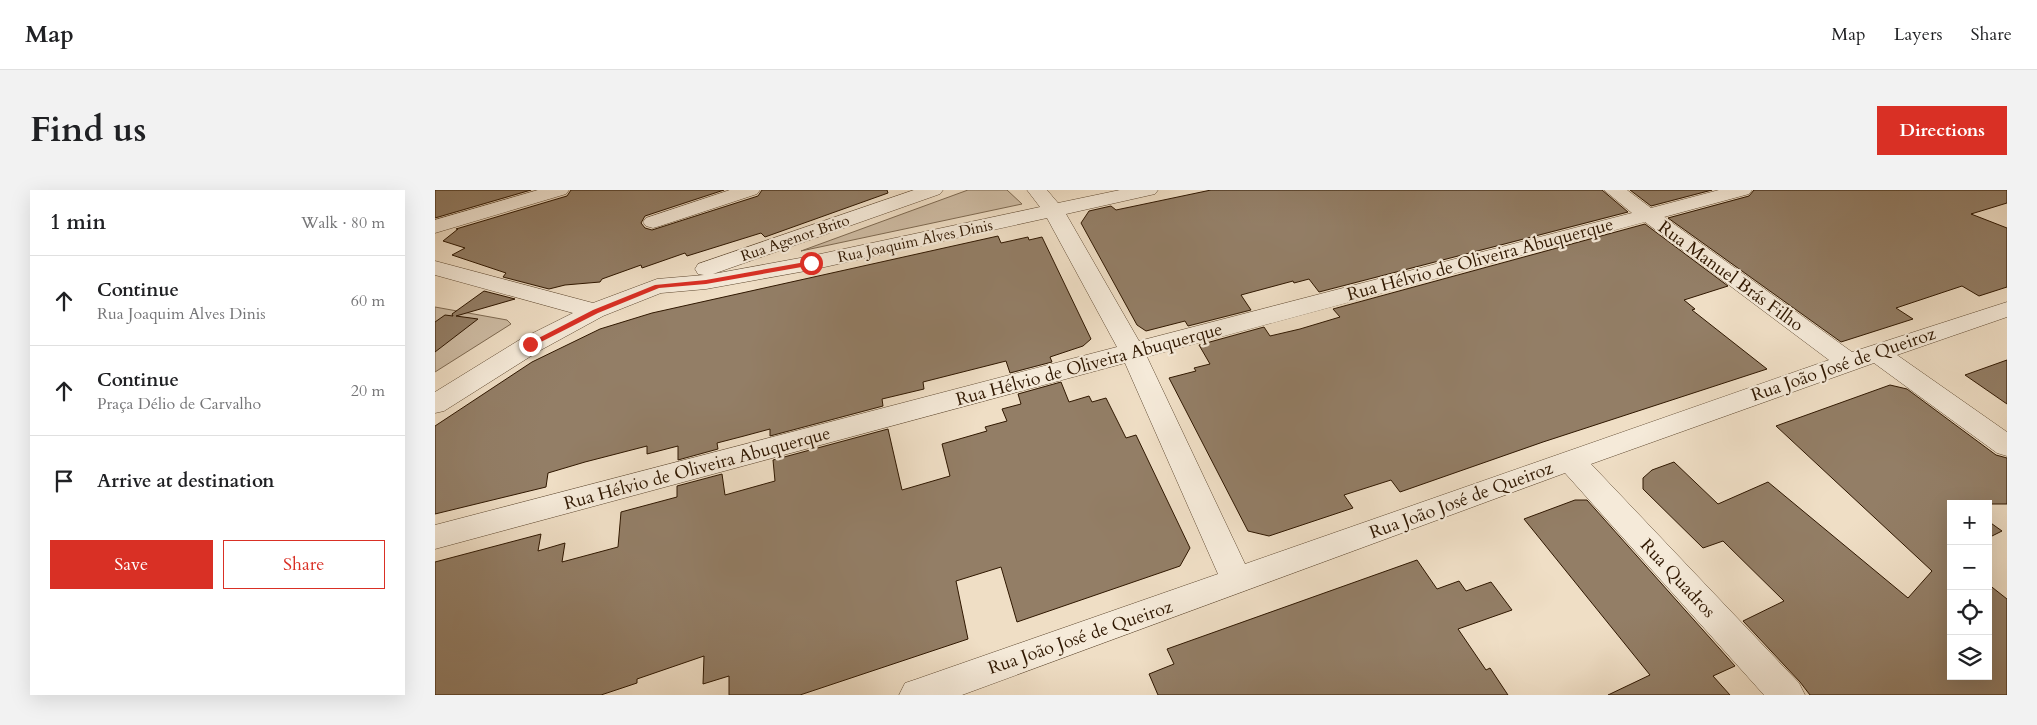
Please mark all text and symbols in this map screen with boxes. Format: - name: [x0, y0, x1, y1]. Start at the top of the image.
- text: Map: [25, 18, 74, 51]
- text: Map: [1831, 22, 1866, 47]
- text: Layers: [1894, 22, 1943, 47]
- text: Share: [1971, 22, 2012, 47]
- text: Find us: [30, 106, 146, 154]
- button: Directions: [1877, 106, 2007, 155]
- text: 1 min: [50, 208, 106, 237]
- street label: Rua Agenor Brito: [738, 210, 852, 266]
- text: Walk · 80 m: [301, 212, 385, 234]
- street label: Rua Hélvio de Oliveira Abuquerque: [1344, 212, 1616, 307]
- street label: Rua Joaquim Alves Dinis: [836, 215, 994, 267]
- street label: Rua Manuel Brás Filho: [1653, 215, 1809, 338]
- route start: [800, 252, 823, 275]
- text: Continue: [97, 277, 179, 303]
- icon: ahead: [50, 287, 78, 315]
- text: 60 m: [351, 290, 385, 312]
- text: Rua Joaquim Alves Dinis: [97, 303, 266, 325]
- street label: Rua Hélvio de Oliveira Abuquerque: [953, 317, 1225, 412]
- street label: Rua João José de Queiroz: [1748, 321, 1939, 408]
- route end: [519, 333, 542, 356]
- text: Continue: [97, 367, 179, 393]
- icon: ahead: [50, 377, 78, 405]
- text: 20 m: [351, 380, 385, 402]
- text: Praça Délio de Carvalho: [97, 393, 261, 415]
- street label: Rua Hélvio de Oliveira Abuquerque: [561, 421, 833, 516]
- street label: Rua João José de Queiroz: [1366, 456, 1556, 545]
- icon: arrive: [50, 467, 78, 495]
- text: Arrive at destination: [97, 468, 274, 494]
- map controls: [1947, 500, 1992, 680]
- button: +: [1947, 500, 1992, 545]
- street label: Rua Quadros: [1634, 533, 1721, 623]
- button: Save: [50, 540, 213, 589]
- button: Share: [223, 540, 385, 589]
- button: −: [1947, 545, 1992, 590]
- button: locate: [1947, 590, 1992, 635]
- street label: Rua João José de Queiroz: [985, 594, 1176, 681]
- button: layers: [1947, 635, 1992, 680]

